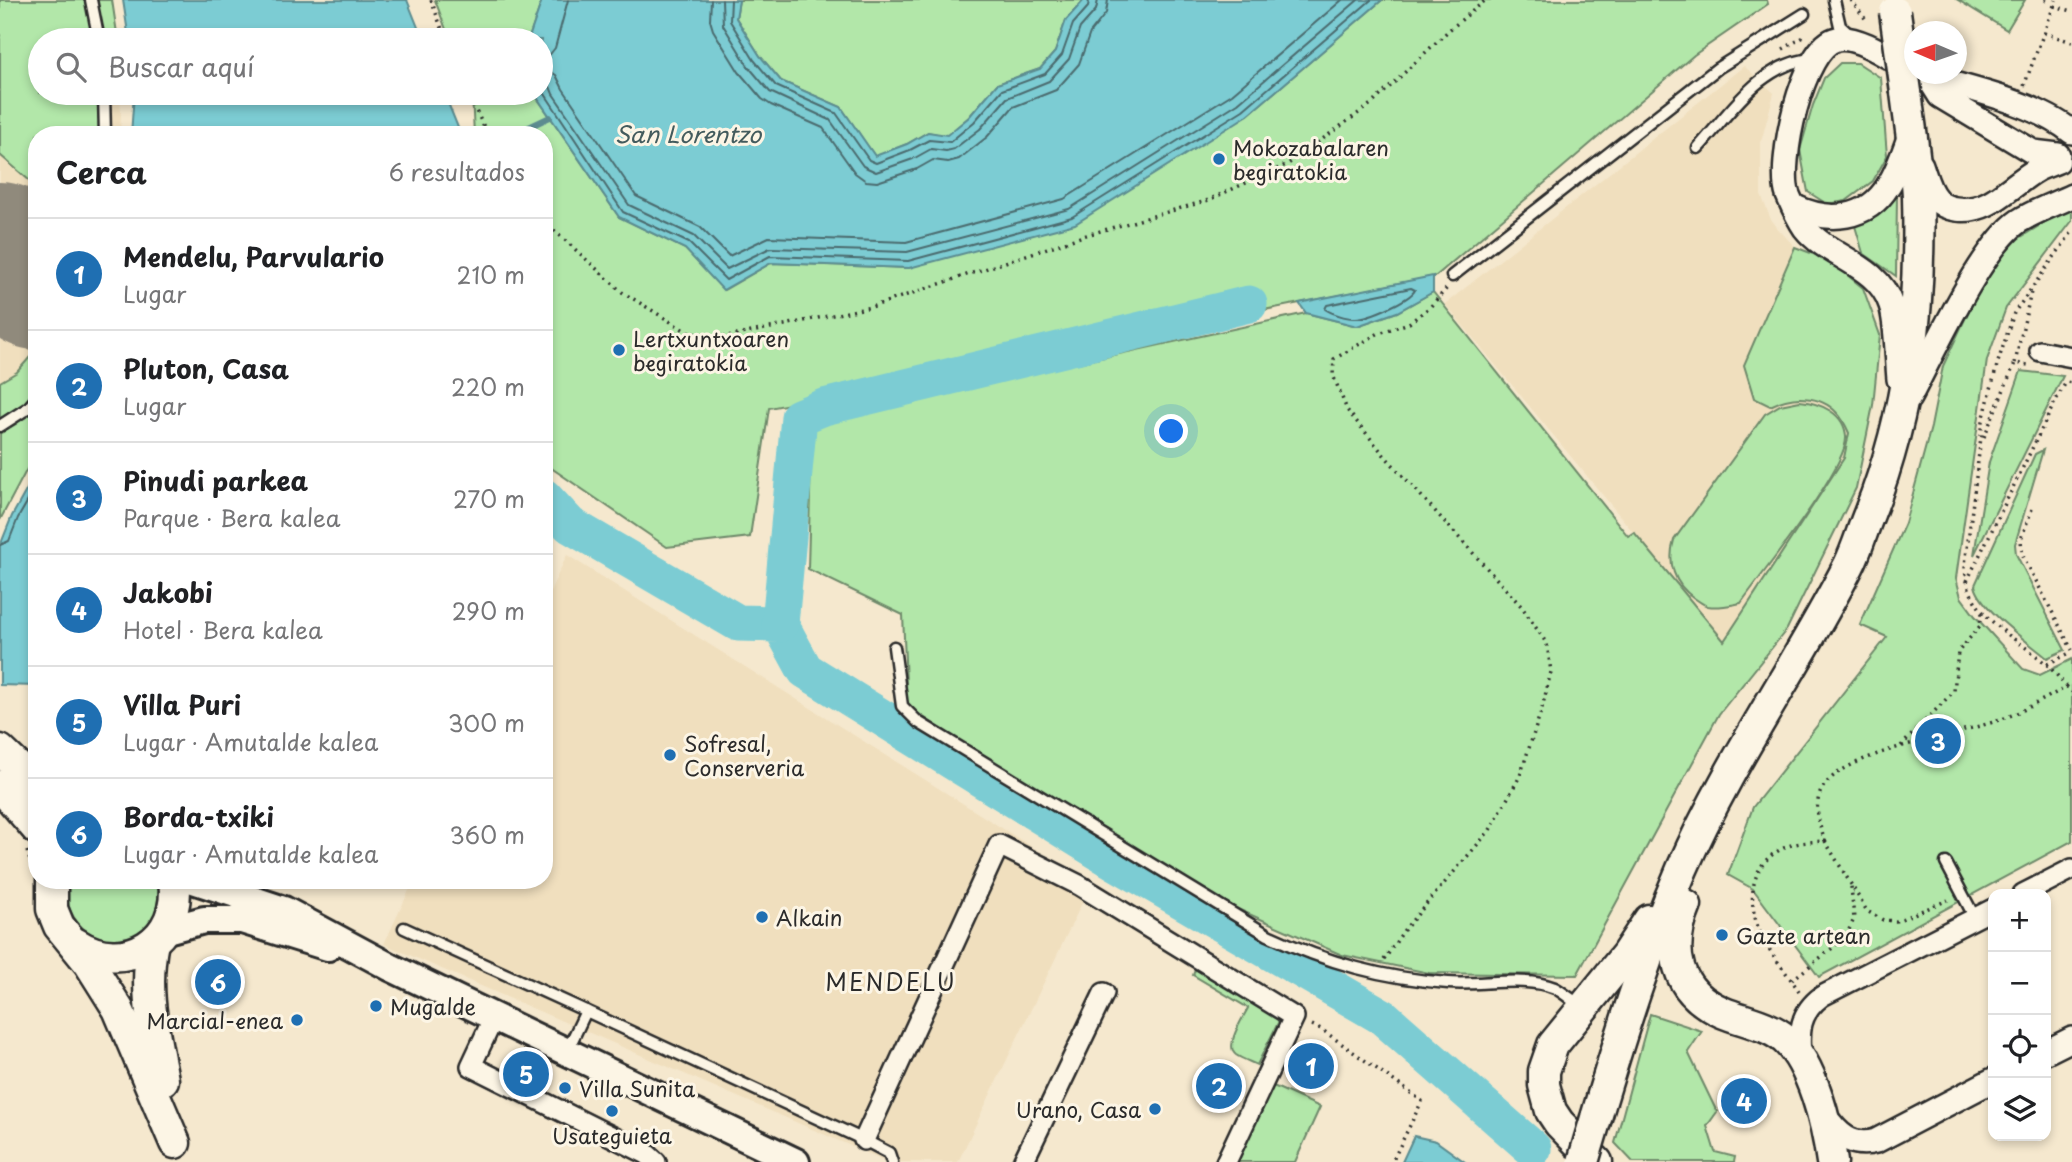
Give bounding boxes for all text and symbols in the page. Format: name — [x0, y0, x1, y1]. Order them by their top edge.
north arrow — [1904, 21, 1967, 84]
search box — [28, 28, 553, 105]
text: Buscar aquí — [108, 47, 254, 86]
icon: search — [52, 48, 90, 86]
water label: San Lorentzo — [615, 116, 762, 151]
place label: Mokozabalaren begiratokia — [1233, 131, 1389, 187]
text: Cerca — [56, 149, 147, 194]
marker: Mokozabalaren begiratokia — [1211, 151, 1227, 167]
text: 6 resultados — [389, 154, 525, 189]
text: Mendelu, Parvulario — [123, 237, 384, 276]
text: 1 — [74, 257, 85, 292]
text: 210 m — [457, 257, 525, 292]
text: Lugar — [123, 276, 186, 311]
place label: Lertxuntxoaren begiratokia — [633, 322, 789, 378]
marker: Lertxuntxoaren begiratokia — [611, 342, 627, 358]
text: Pluton, Casa — [123, 349, 289, 388]
text: 2 — [71, 369, 87, 404]
text: 220 m — [451, 369, 525, 404]
text: Lugar — [123, 388, 186, 423]
your location — [1154, 414, 1188, 448]
text: Pinudi parkea — [123, 461, 308, 500]
text: 3 — [71, 481, 87, 516]
text: 270 m — [453, 481, 525, 516]
text: Parque · Bera kalea — [123, 500, 340, 535]
text: Jakobi — [123, 573, 213, 612]
text: 4 — [71, 593, 87, 628]
text: 290 m — [452, 593, 525, 628]
text: Hotel · Bera kalea — [123, 612, 323, 647]
text: Villa Puri — [123, 685, 241, 724]
text: 5 — [72, 705, 86, 740]
text: 300 m — [448, 705, 525, 740]
pin: 3 — [1915, 715, 1961, 767]
text: Lugar · Amutalde kalea — [123, 724, 378, 759]
place label: Sofresal, Conserveria — [684, 727, 805, 783]
marker: Sofresal, Conserveria — [662, 747, 678, 763]
text: Borda-txiki — [123, 797, 274, 836]
text: 6 — [71, 817, 87, 852]
text: 360 m — [450, 817, 525, 852]
text: Lugar · Amutalde kalea — [123, 836, 378, 871]
map controls — [1988, 889, 2051, 1141]
button: + — [1988, 889, 2051, 952]
place label: Alkain — [776, 901, 842, 933]
marker: Alkain — [754, 909, 770, 925]
place label: Gazte artean — [1736, 919, 1871, 951]
marker: Gazte artean — [1714, 927, 1730, 943]
button: − — [1988, 952, 2051, 1015]
pin: 6 — [195, 956, 241, 1008]
district label: MENDELU — [825, 964, 957, 999]
place label: Mugalde — [390, 990, 476, 1022]
marker: Mugalde — [368, 998, 384, 1014]
place label: Marcial-enea — [147, 1004, 283, 1036]
marker: Marcial-enea — [289, 1012, 305, 1028]
button: locate — [1988, 1015, 2051, 1078]
pin: 1 — [1288, 1040, 1334, 1092]
pin: 5 — [503, 1048, 549, 1100]
pin: 2 — [1196, 1060, 1242, 1112]
place label: Villa Sunita — [579, 1072, 696, 1104]
pin: 4 — [1721, 1075, 1767, 1127]
button: layers — [1988, 1078, 2051, 1141]
marker: Villa Sunita — [557, 1080, 573, 1096]
place label: Urano, Casa — [1016, 1093, 1141, 1125]
marker: Urano, Casa — [1147, 1101, 1163, 1117]
marker: Usateguieta — [604, 1103, 620, 1119]
place label: Usateguieta — [552, 1119, 672, 1151]

